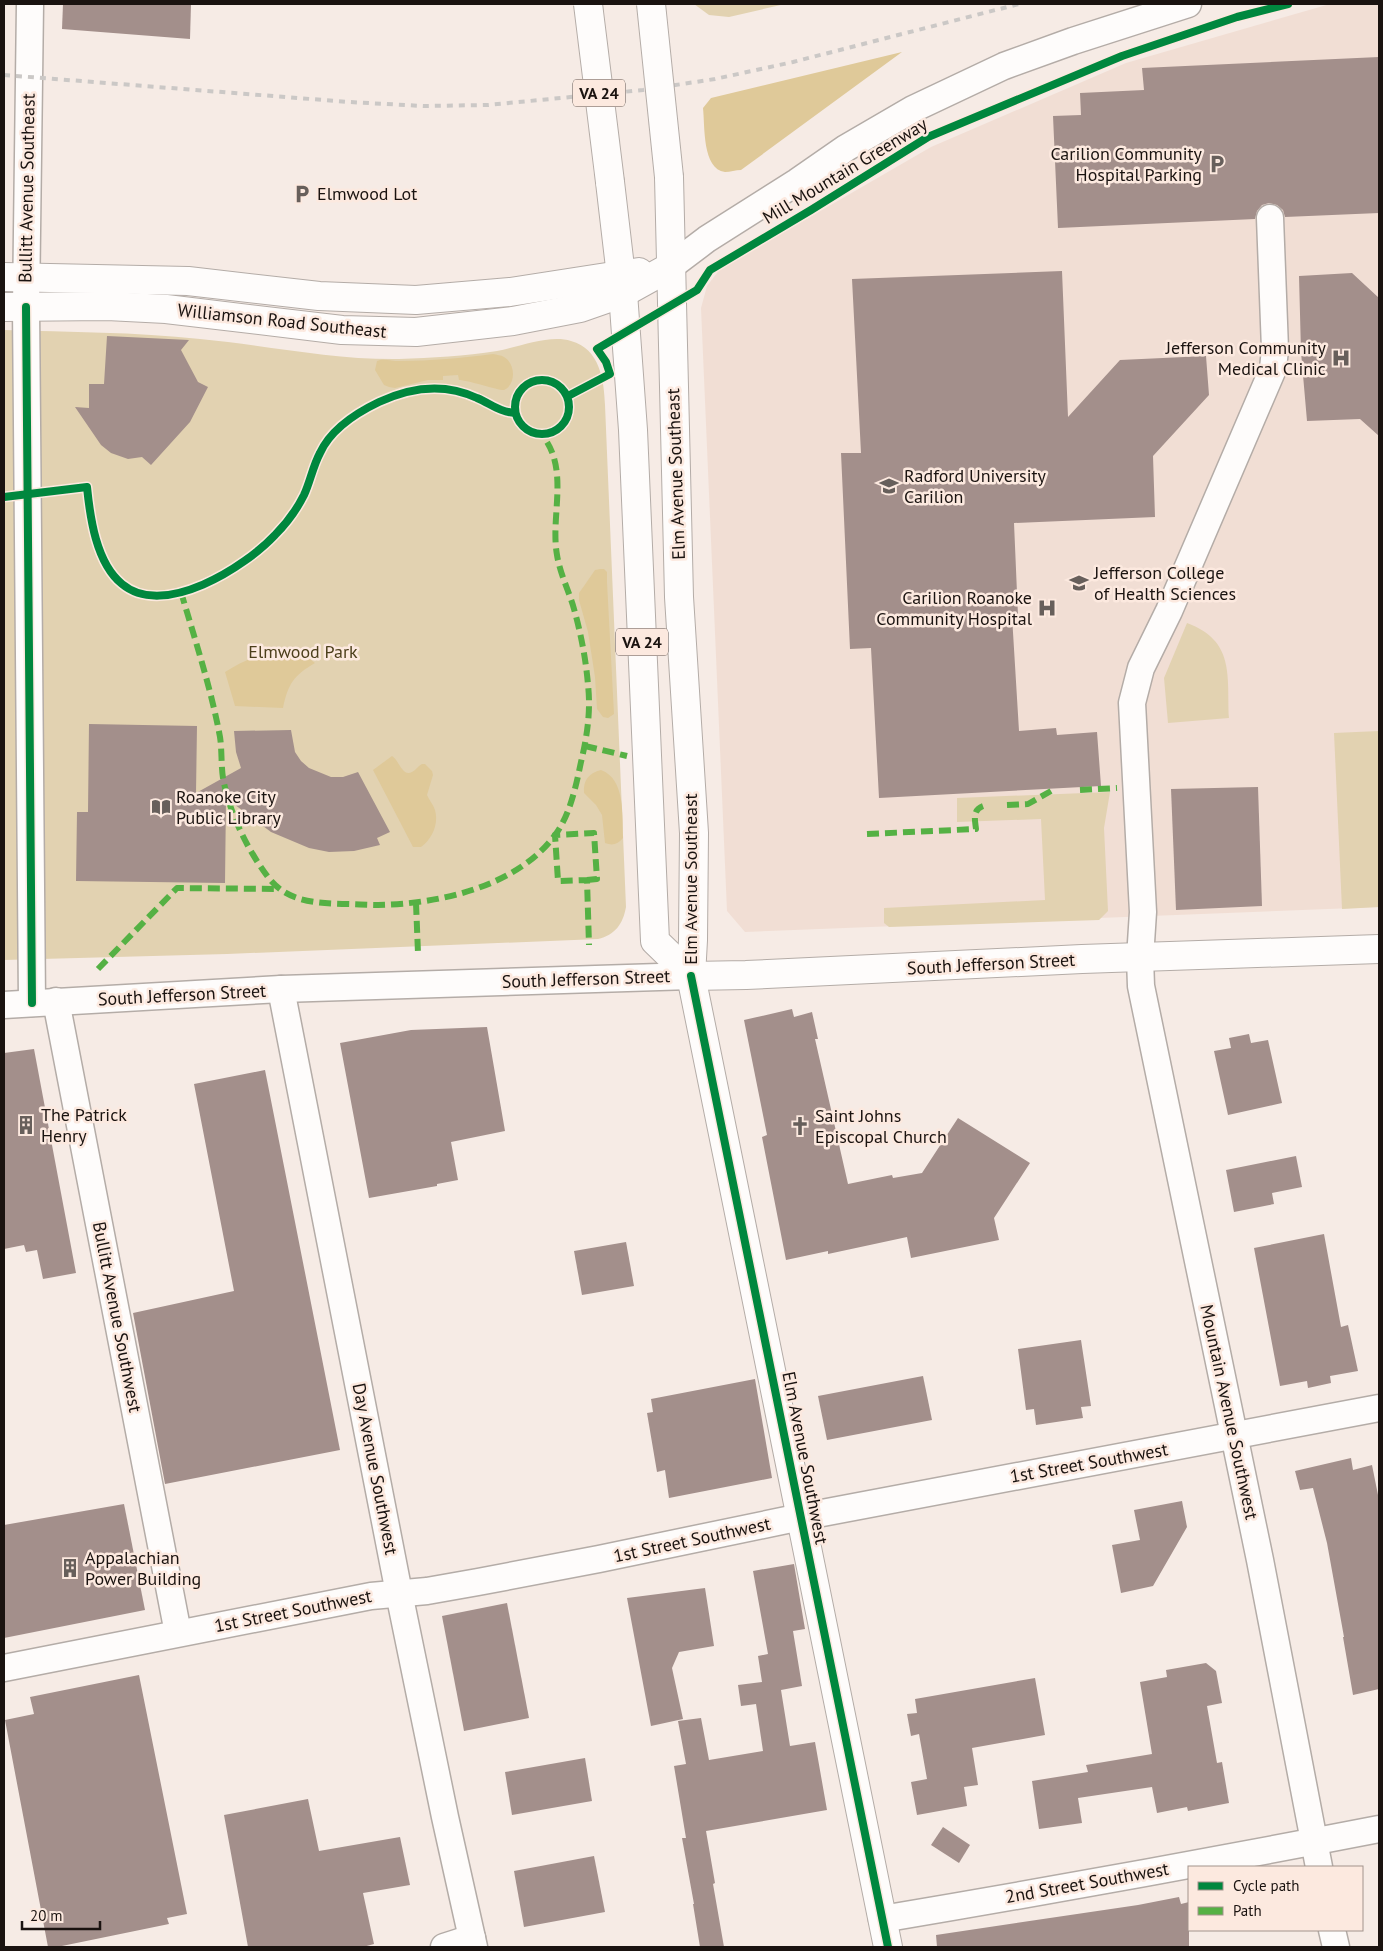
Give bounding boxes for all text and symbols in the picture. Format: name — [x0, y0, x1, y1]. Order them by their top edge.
road number: VA 24 — [573, 80, 625, 106]
street label: Bullitt Avenue Southeast — [13, 93, 40, 283]
street label: Mill Mountain Greenway — [758, 112, 932, 229]
place label: Carilion Community Hospital Parking — [1050, 142, 1203, 186]
parking icon: Carilion Community Hospital Parking — [1206, 153, 1228, 175]
place label: Elmwood Lot — [317, 182, 417, 205]
parking icon: Elmwood Lot — [291, 183, 313, 205]
street label: Williamson Road Southeast — [176, 298, 388, 343]
place label: Jefferson Community Medical Clinic — [1165, 336, 1327, 380]
hospital icon: Jefferson Community Medical Clinic — [1330, 347, 1352, 369]
street label: Elm Avenue Southeast — [661, 388, 690, 560]
place label: Radford University Carilion — [904, 464, 1047, 508]
school or university icon: Radford University Carilion — [878, 475, 900, 497]
place label: Jefferson College of Health Sciences — [1093, 561, 1236, 605]
school or university icon: Jefferson College of Health Sciences — [1068, 572, 1090, 594]
place label: Carilion Roanoke Community Hospital — [876, 586, 1033, 630]
hospital icon: Carilion Roanoke Community Hospital — [1036, 597, 1058, 619]
road number: VA 24 — [616, 628, 668, 656]
park label: Elmwood Park — [248, 640, 358, 663]
place label: Roanoke City Public Library — [176, 785, 281, 829]
street label: Elm Avenue Southeast — [679, 793, 702, 965]
library icon: Roanoke City Public Library — [150, 796, 172, 818]
street label: South Jefferson Street — [906, 948, 1076, 979]
street label: South Jefferson Street — [501, 964, 671, 993]
street label: South Jefferson Street — [97, 979, 267, 1010]
place label: The Patrick Henry — [41, 1103, 127, 1147]
place label: Saint Johns Episcopal Church — [815, 1104, 947, 1148]
building icon: The Patrick Henry — [15, 1114, 37, 1136]
church icon: Saint Johns Episcopal Church — [789, 1115, 811, 1137]
street label: Bullitt Avenue Southwest — [88, 1220, 147, 1414]
street label: Mountain Avenue Southwest — [1195, 1302, 1264, 1521]
street label: Elm Avenue Southwest — [777, 1370, 834, 1546]
street label: Day Avenue Southwest — [348, 1381, 403, 1557]
street label: 1st Street Southwest — [1008, 1437, 1170, 1488]
street label: 1st Street Southwest — [611, 1512, 772, 1567]
place label: Appalachian Power Building — [85, 1546, 201, 1590]
building icon: Appalachian Power Building — [59, 1557, 81, 1579]
street label: 1st Street Southwest — [212, 1584, 374, 1637]
street label: 2nd Street Southwest — [1003, 1857, 1170, 1908]
legend — [1188, 1866, 1363, 1931]
text: Cycle path — [1233, 1876, 1299, 1895]
scale bar — [22, 1898, 100, 1930]
text: Path — [1233, 1901, 1262, 1920]
text: 20 m — [30, 1906, 63, 1925]

